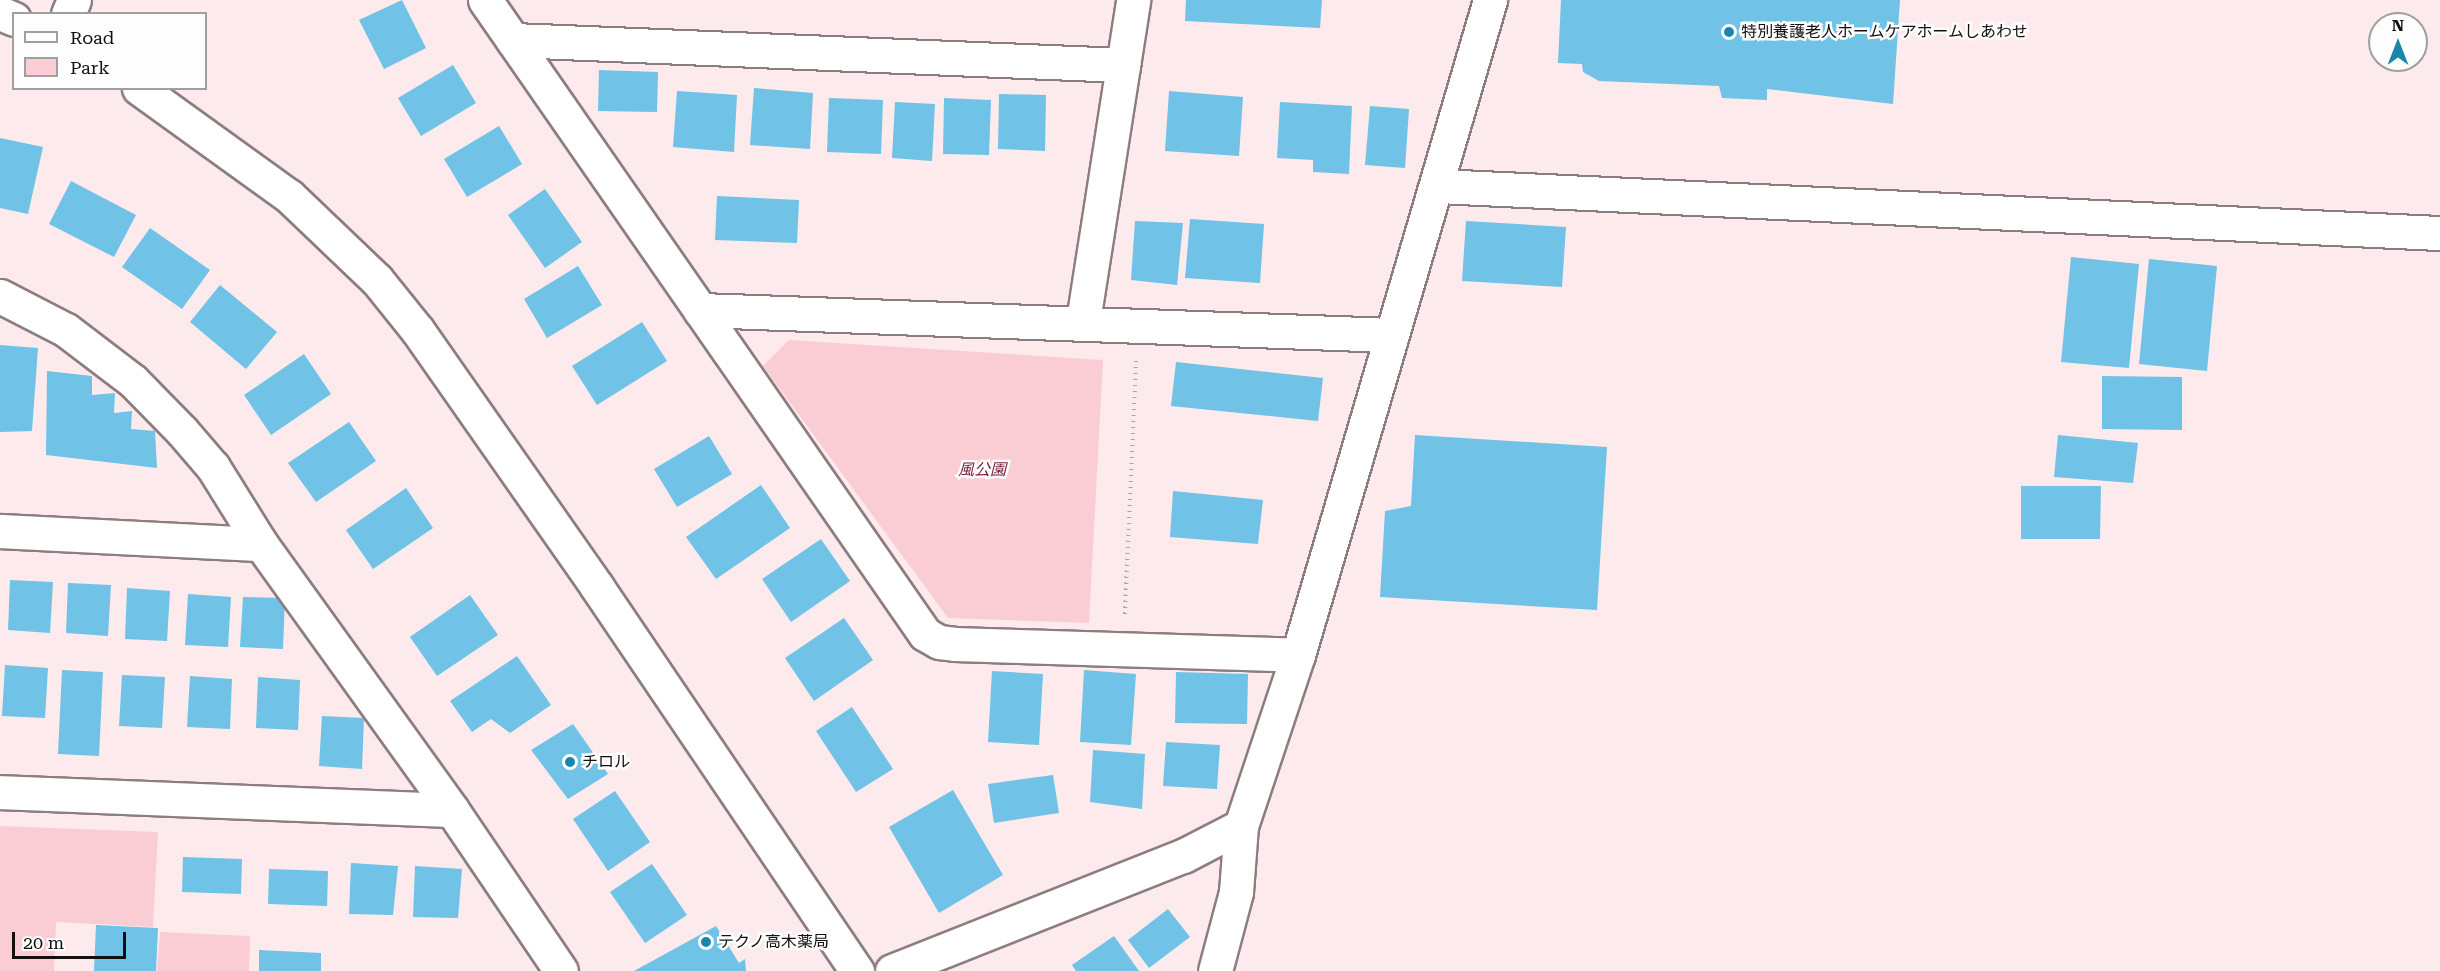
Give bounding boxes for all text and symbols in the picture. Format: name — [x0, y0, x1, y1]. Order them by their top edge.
legend — [12, 12, 207, 90]
north arrow — [2368, 12, 2428, 72]
text: N — [2392, 16, 2404, 35]
place label: 特別養護老人ホームケアホームしあわせ — [1741, 22, 2029, 42]
marker: 特別養護老人ホームケアホームしあわせ — [1722, 25, 1736, 39]
text: Road — [70, 27, 114, 48]
text: Park — [70, 57, 110, 78]
park label: 風公園 — [958, 460, 1006, 480]
place label: チロル — [582, 752, 630, 772]
marker: チロル — [563, 755, 577, 769]
scale bar — [15, 920, 129, 958]
text: 20 m — [23, 932, 64, 953]
place label: テクノ高木薬局 — [718, 932, 830, 952]
marker: テクノ高木薬局 — [699, 935, 713, 949]

